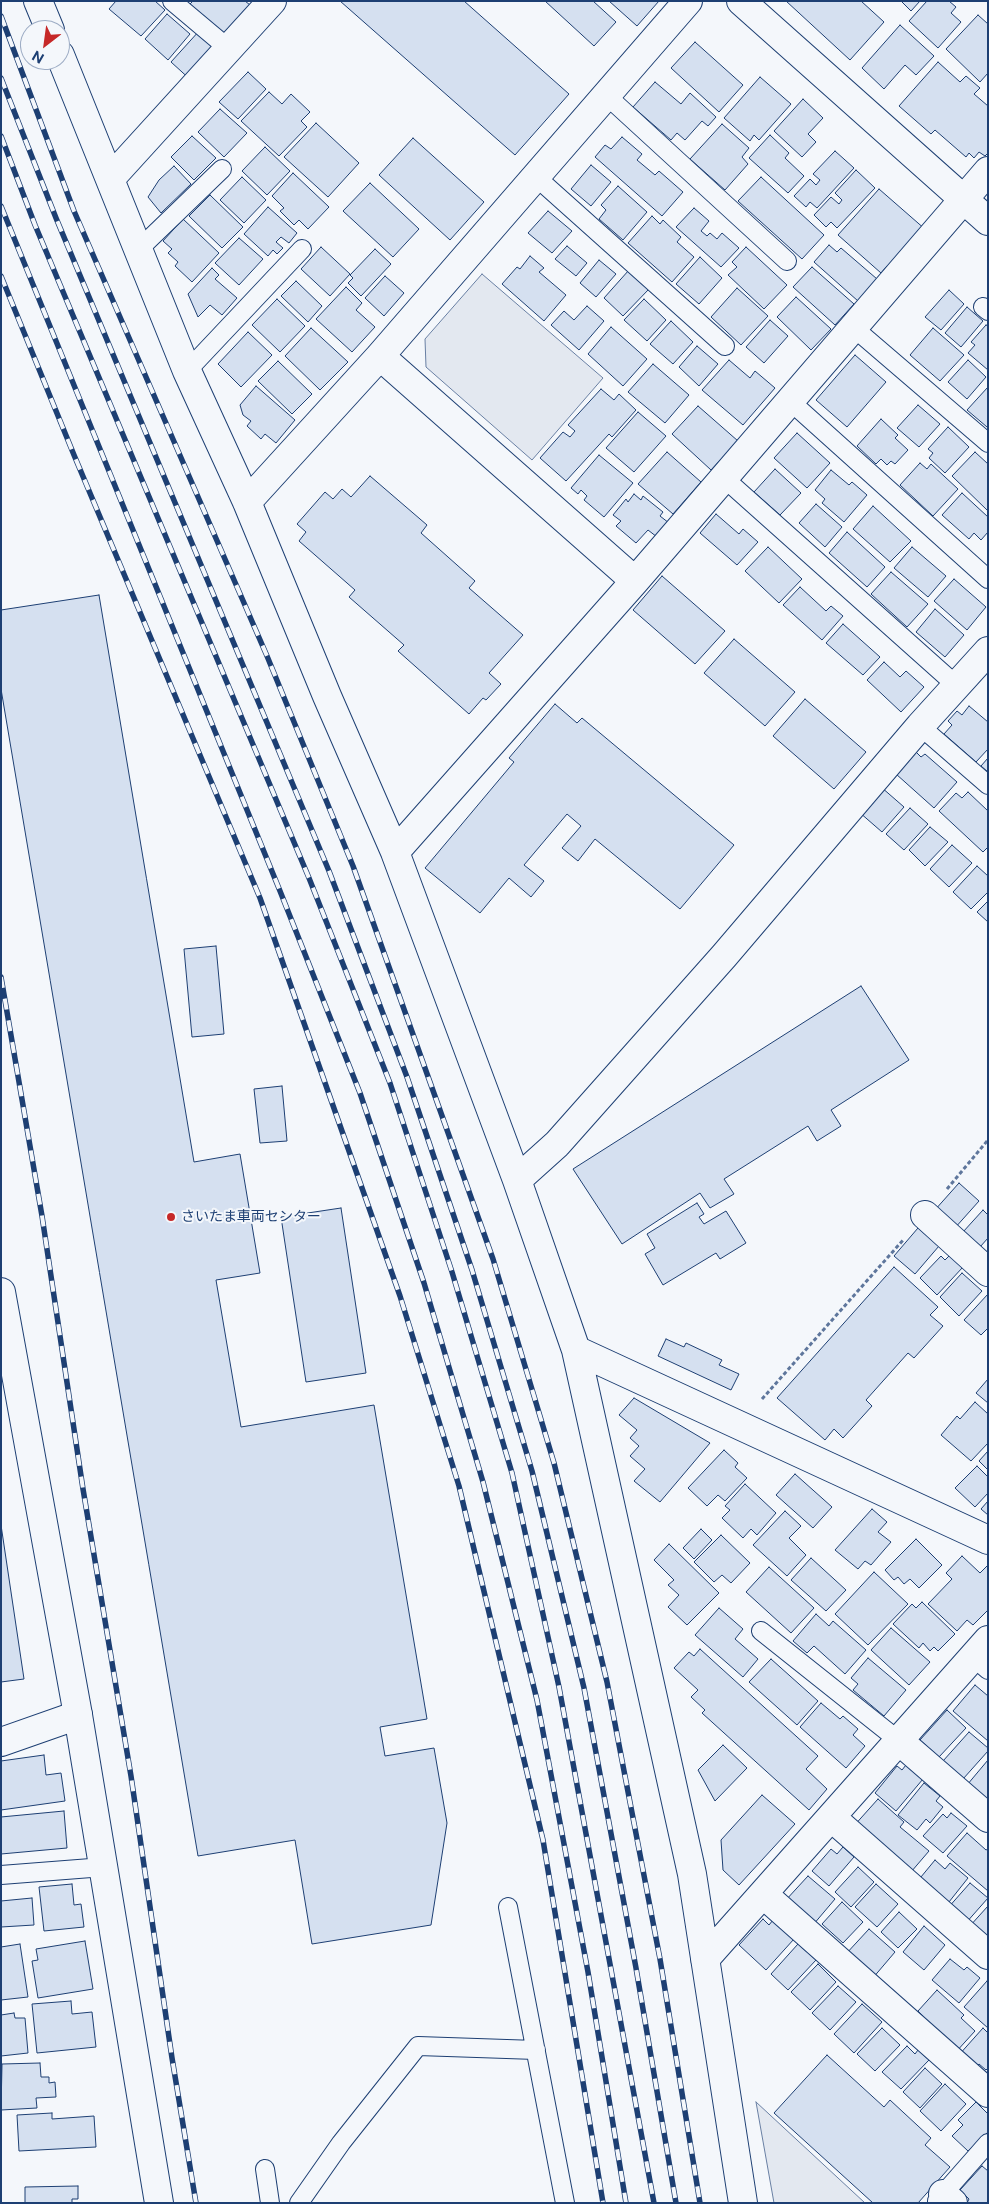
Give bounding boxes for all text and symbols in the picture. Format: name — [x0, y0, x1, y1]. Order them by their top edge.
north arrow — [20, 20, 70, 70]
text: N — [29, 47, 47, 67]
place label: さいたま車両センター — [181, 1209, 321, 1225]
marker: さいたま車両センター — [165, 1211, 177, 1223]

